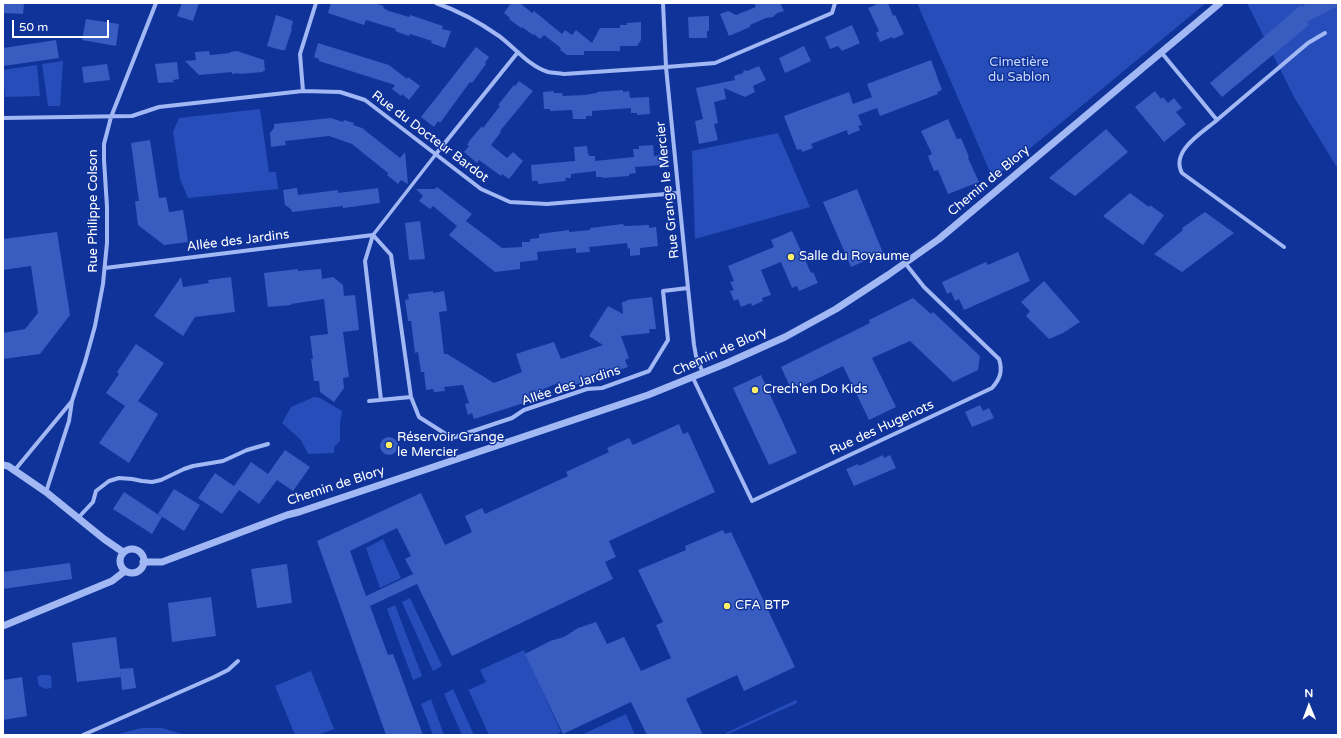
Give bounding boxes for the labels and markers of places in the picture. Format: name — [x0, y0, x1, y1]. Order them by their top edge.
place label: Salle du Royaume — [799, 249, 909, 265]
marker: Salle du Royaume — [786, 252, 796, 262]
place label: Crech'en Do Kids — [763, 382, 868, 398]
marker: Crech'en Do Kids — [750, 385, 760, 395]
place label: Réservoir Grange le Mercier — [397, 430, 504, 461]
marker: Réservoir Grange le Mercier — [384, 440, 394, 450]
place label: CFA BTP — [735, 598, 789, 614]
marker: CFA BTP — [722, 601, 732, 611]

